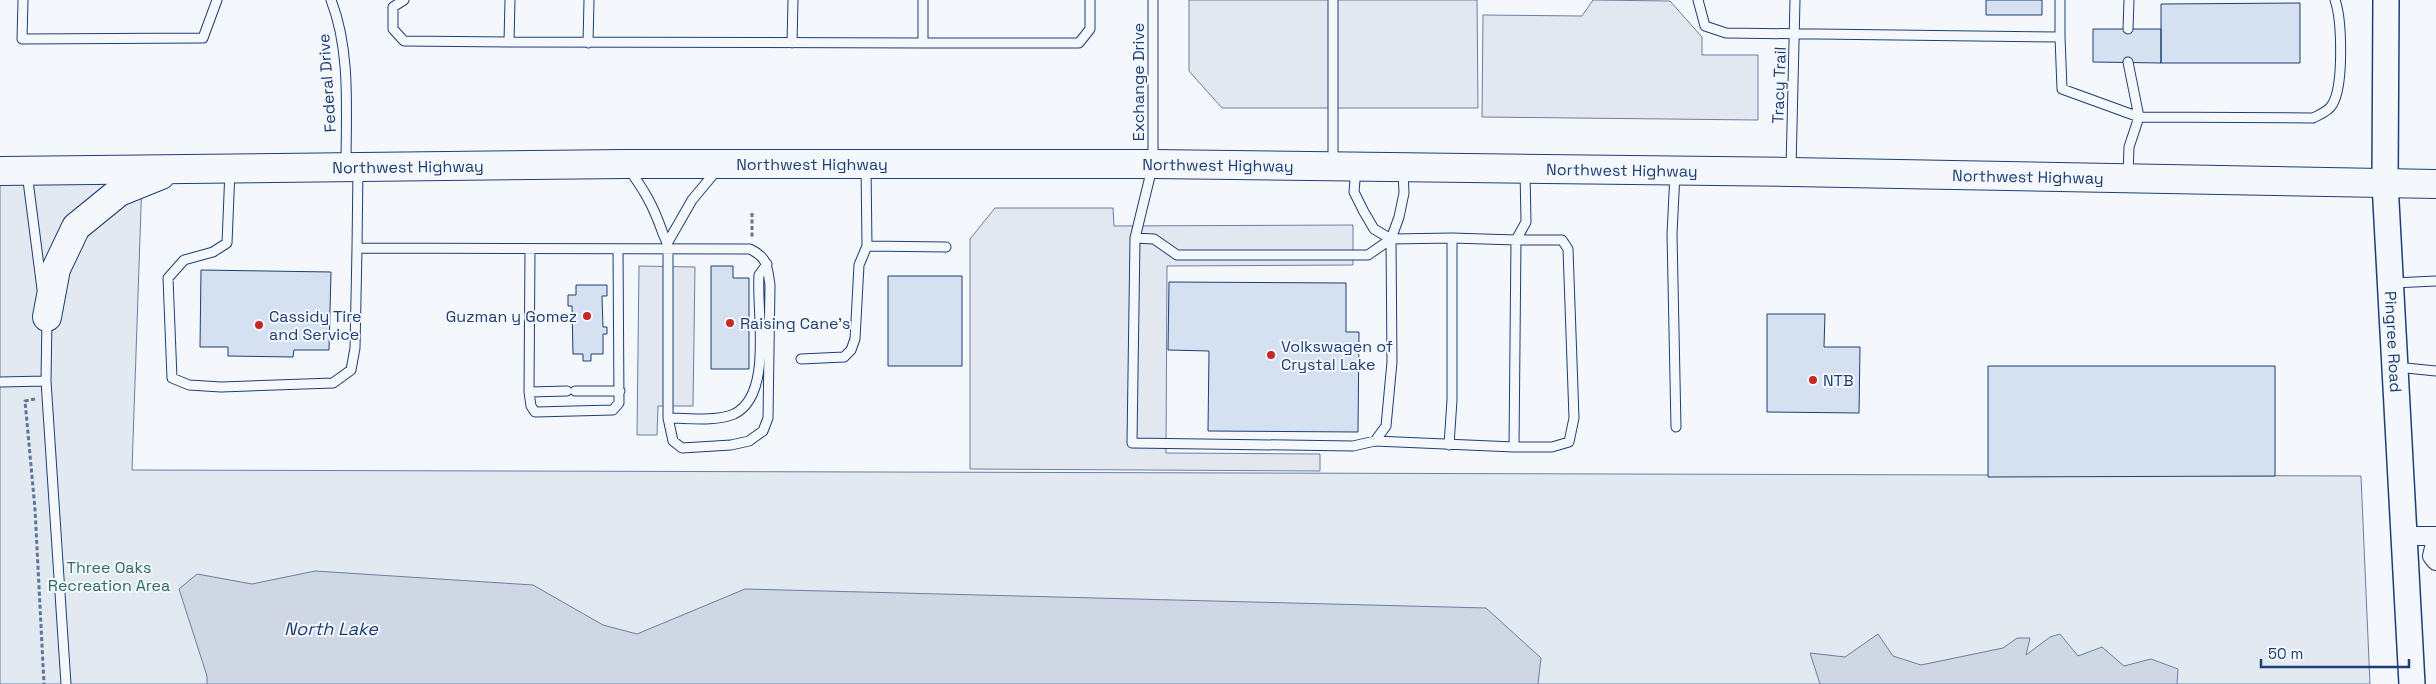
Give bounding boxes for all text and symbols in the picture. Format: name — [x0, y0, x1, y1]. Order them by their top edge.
street label: Exchange Drive — [1128, 23, 1149, 141]
street label: Federal Drive — [313, 33, 341, 133]
street label: Tracy Trail — [1767, 46, 1791, 124]
street label: Northwest Highway — [1142, 153, 1294, 176]
street label: Northwest Highway — [736, 154, 888, 175]
street label: Northwest Highway — [332, 155, 484, 178]
street label: Northwest Highway — [1546, 158, 1698, 181]
street label: Northwest Highway — [1952, 164, 2104, 188]
street label: Pingree Road — [2380, 290, 2407, 393]
place label: Cassidy Tire and Service — [269, 306, 361, 345]
place label: Guzman y Gomez — [446, 306, 577, 327]
marker: Guzman y Gomez — [581, 310, 593, 322]
place label: Raising Cane's — [740, 313, 850, 334]
marker: Raising Cane's — [724, 317, 736, 329]
marker: Cassidy Tire and Service — [253, 319, 265, 331]
place label: Volkswagen of Crystal Lake — [1281, 336, 1393, 375]
marker: Volkswagen of Crystal Lake — [1265, 349, 1277, 361]
place label: NTB — [1823, 370, 1854, 391]
marker: NTB — [1807, 374, 1819, 386]
park label: Three Oaks Recreation Area — [48, 557, 170, 596]
water label: North Lake — [284, 617, 379, 640]
scale bar — [2261, 636, 2408, 668]
text: 50 m — [2268, 644, 2303, 663]

